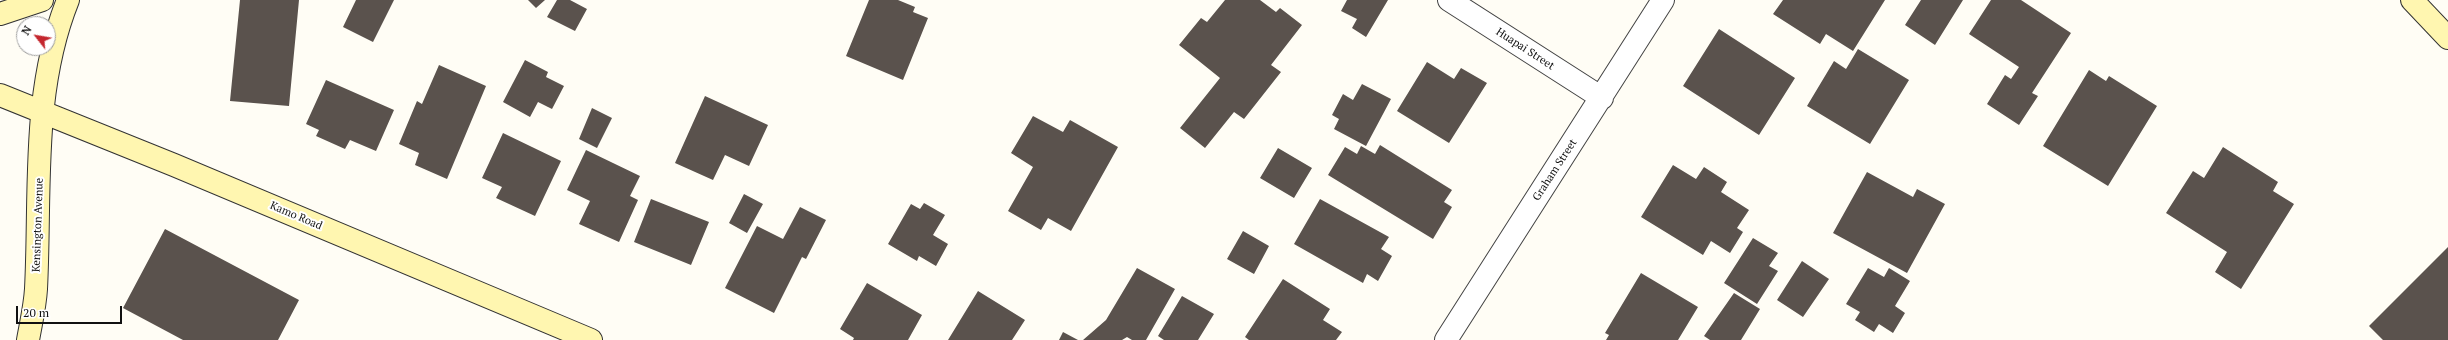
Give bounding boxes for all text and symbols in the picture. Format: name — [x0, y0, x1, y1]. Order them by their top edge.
north arrow — [16, 16, 56, 56]
text: N — [18, 23, 35, 38]
street label: Huapai Street — [1493, 25, 1557, 73]
street label: Graham Street — [1530, 137, 1580, 203]
street label: Kensington Avenue — [30, 178, 46, 272]
street label: Kamo Road — [268, 199, 324, 233]
scale bar — [18, 298, 124, 324]
text: 20 m — [23, 305, 49, 320]

